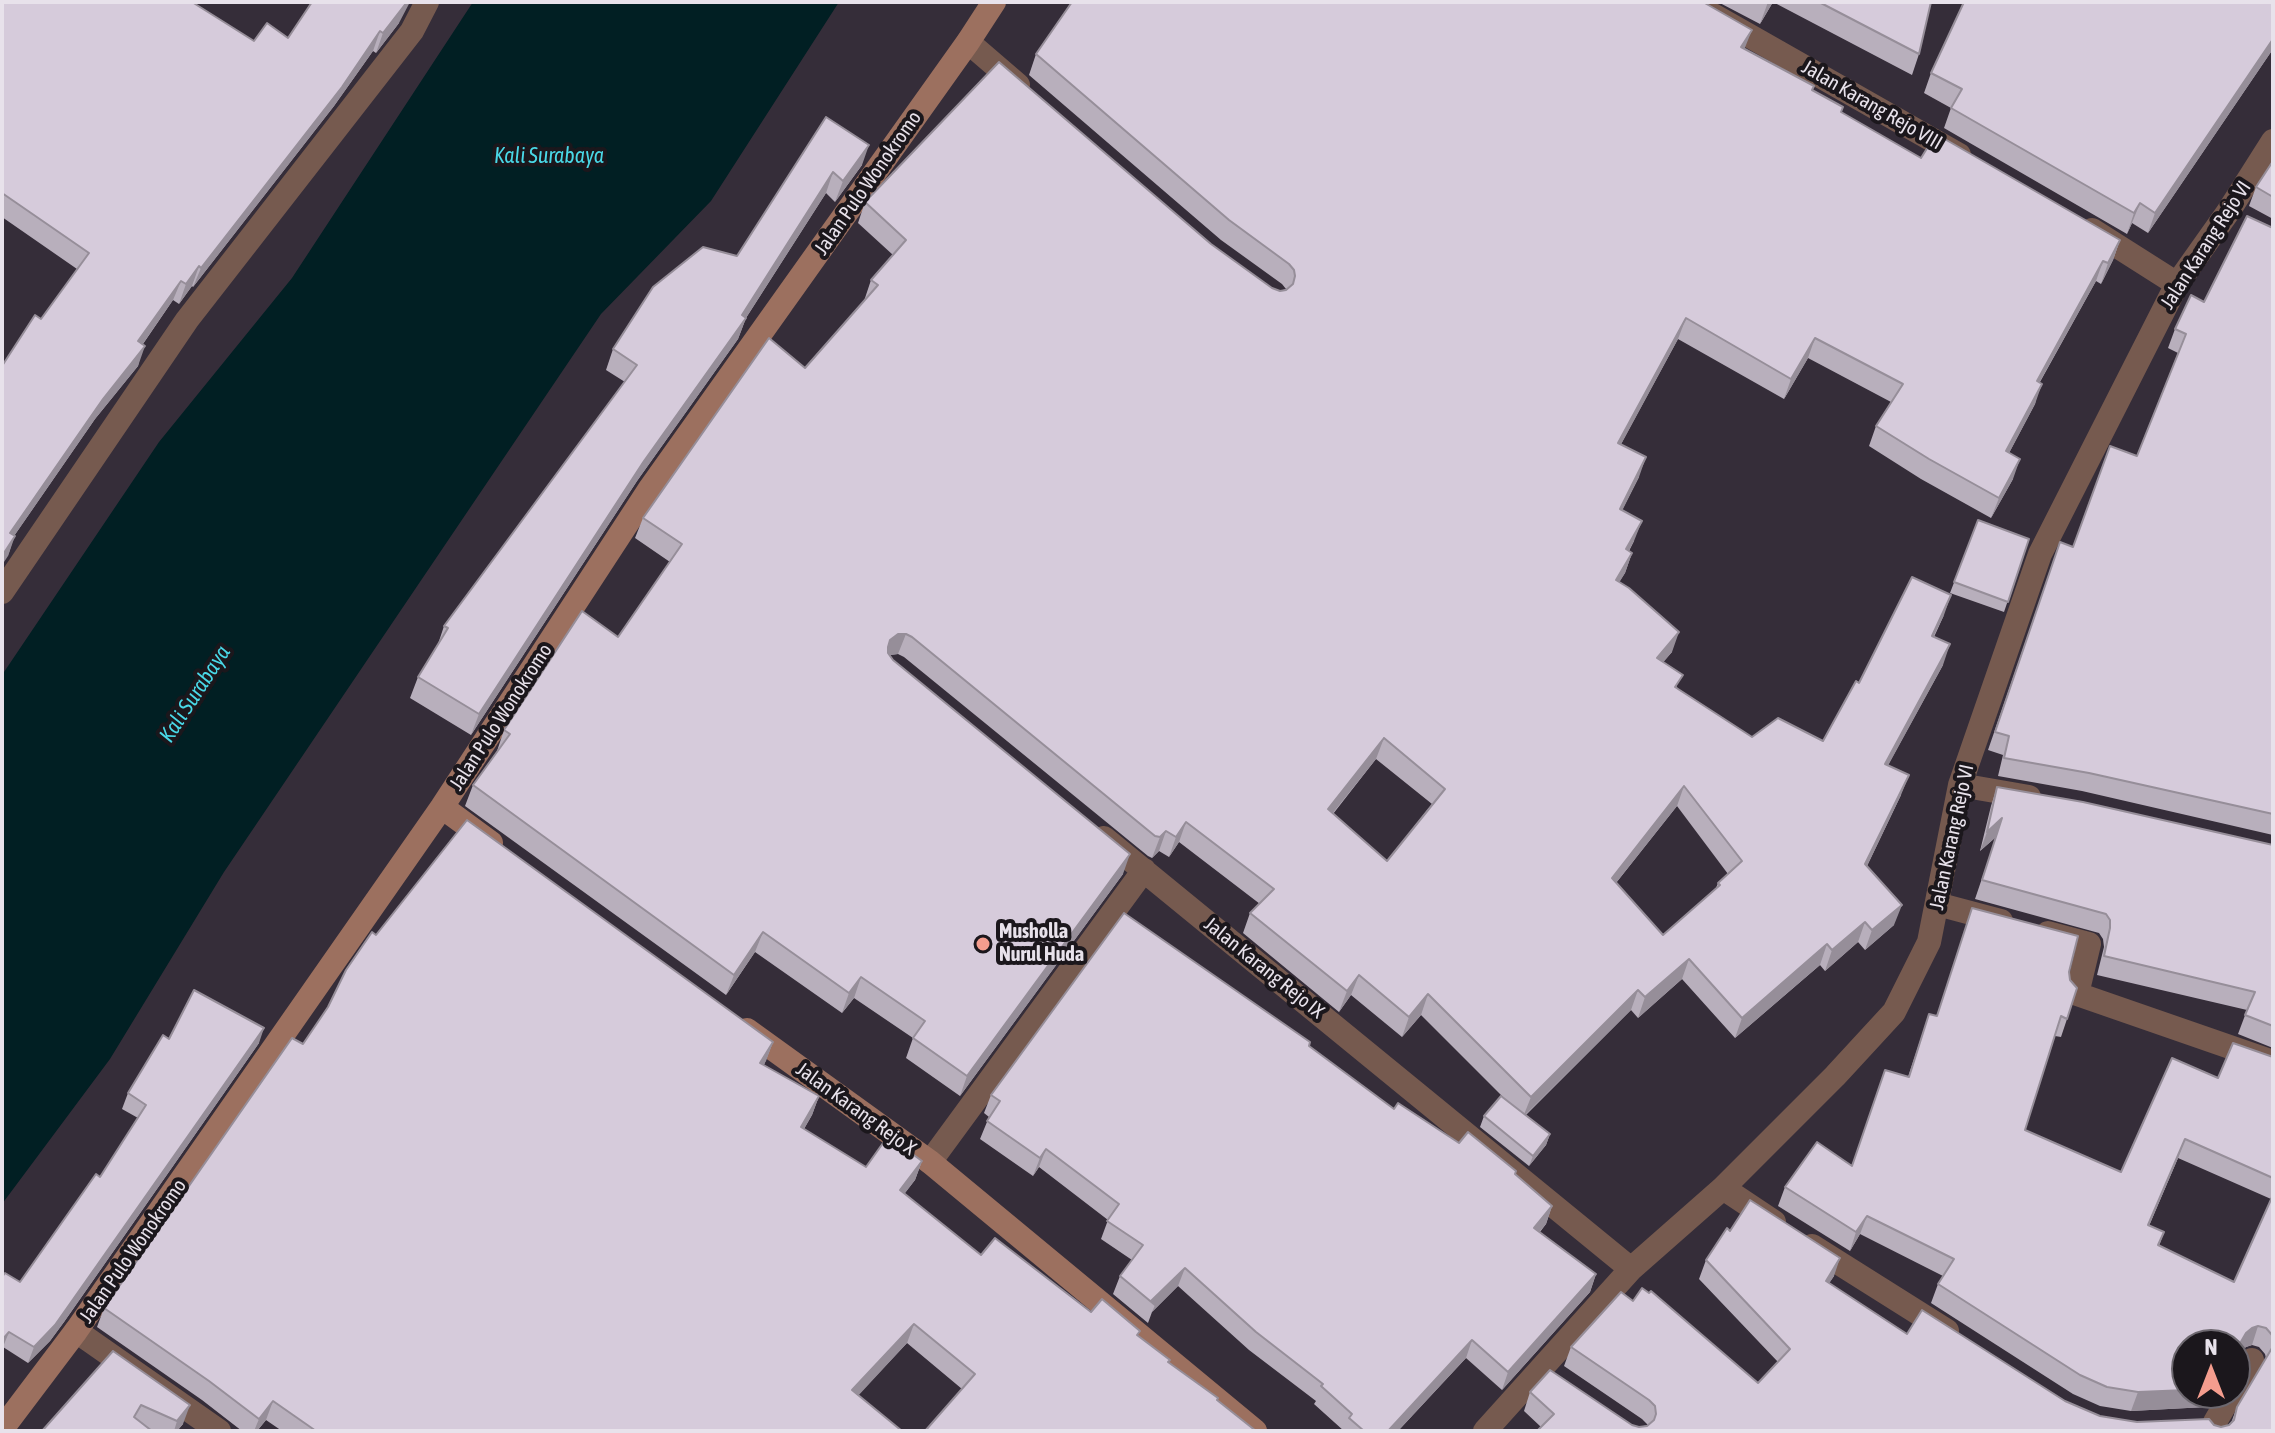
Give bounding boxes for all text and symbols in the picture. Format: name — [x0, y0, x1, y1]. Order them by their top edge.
street label: Jalan Karang Rejo VIII — [1797, 55, 1947, 155]
street label: Jalan Pulo Wonokromo — [809, 107, 927, 259]
water label: Kali Surabaya — [494, 143, 604, 169]
street label: Jalan Karang Rejo VI — [2156, 176, 2256, 314]
street label: Jalan Pulo Wonokromo — [445, 639, 557, 795]
water label: Kali Surabaya — [154, 641, 236, 747]
street label: Jalan Karang Rejo VI — [1925, 762, 1979, 912]
street label: Jalan Karang Rejo IX — [1199, 912, 1329, 1024]
place label: Musholla Nurul Huda — [999, 920, 1084, 967]
marker: Musholla Nurul Huda — [974, 935, 992, 953]
street label: Jalan Karang Rejo X — [791, 1058, 921, 1160]
street label: Jalan Pulo Wonokromo — [74, 1175, 192, 1327]
north arrow — [2171, 1329, 2251, 1409]
text: N — [2205, 1334, 2217, 1360]

